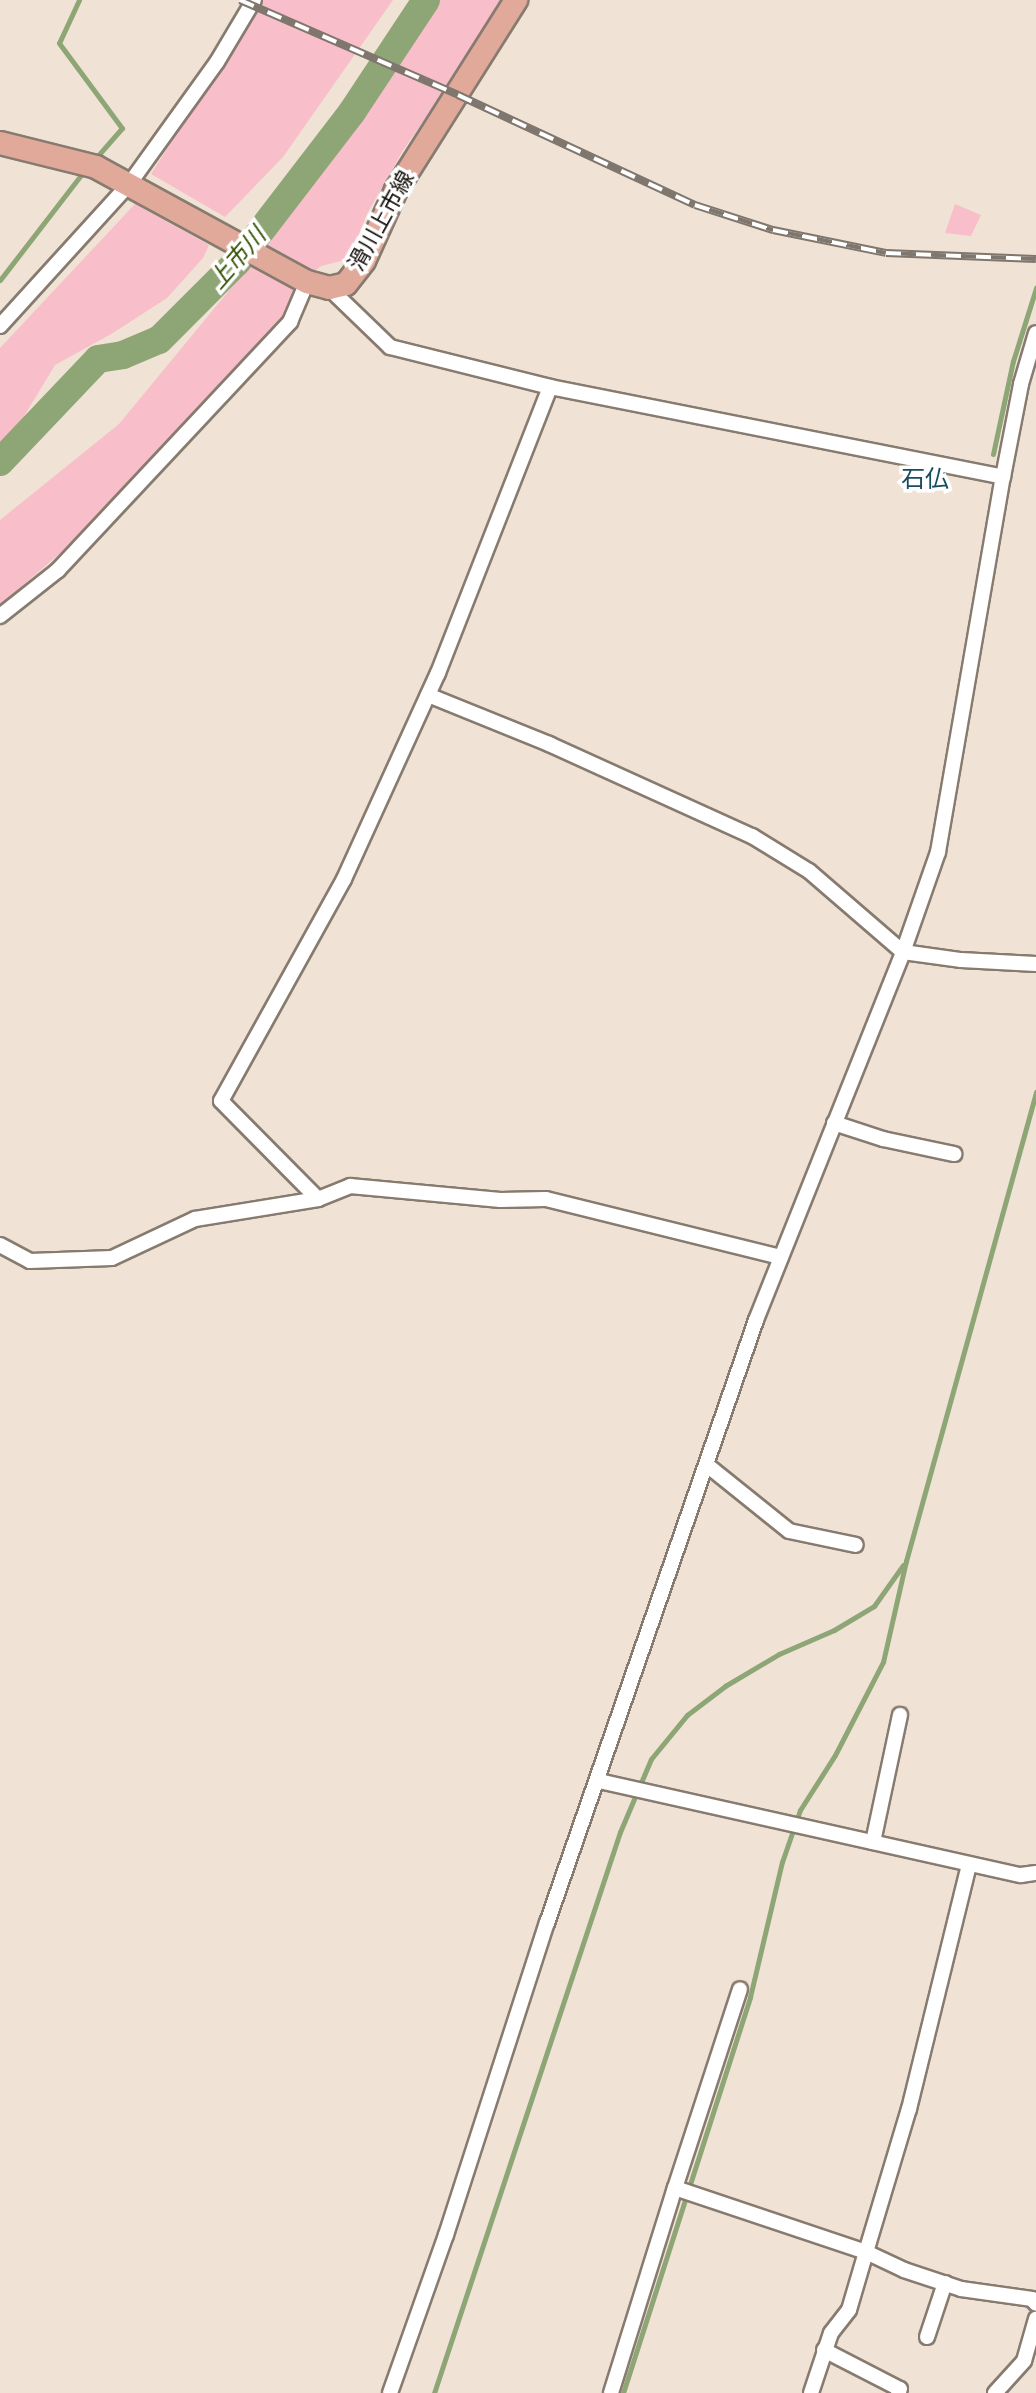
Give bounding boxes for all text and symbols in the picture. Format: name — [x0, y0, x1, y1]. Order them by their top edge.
street label: 滑川上市線 — [343, 166, 419, 276]
water label: 上市川 — [203, 221, 271, 295]
district label: 石仏 — [901, 465, 949, 493]

